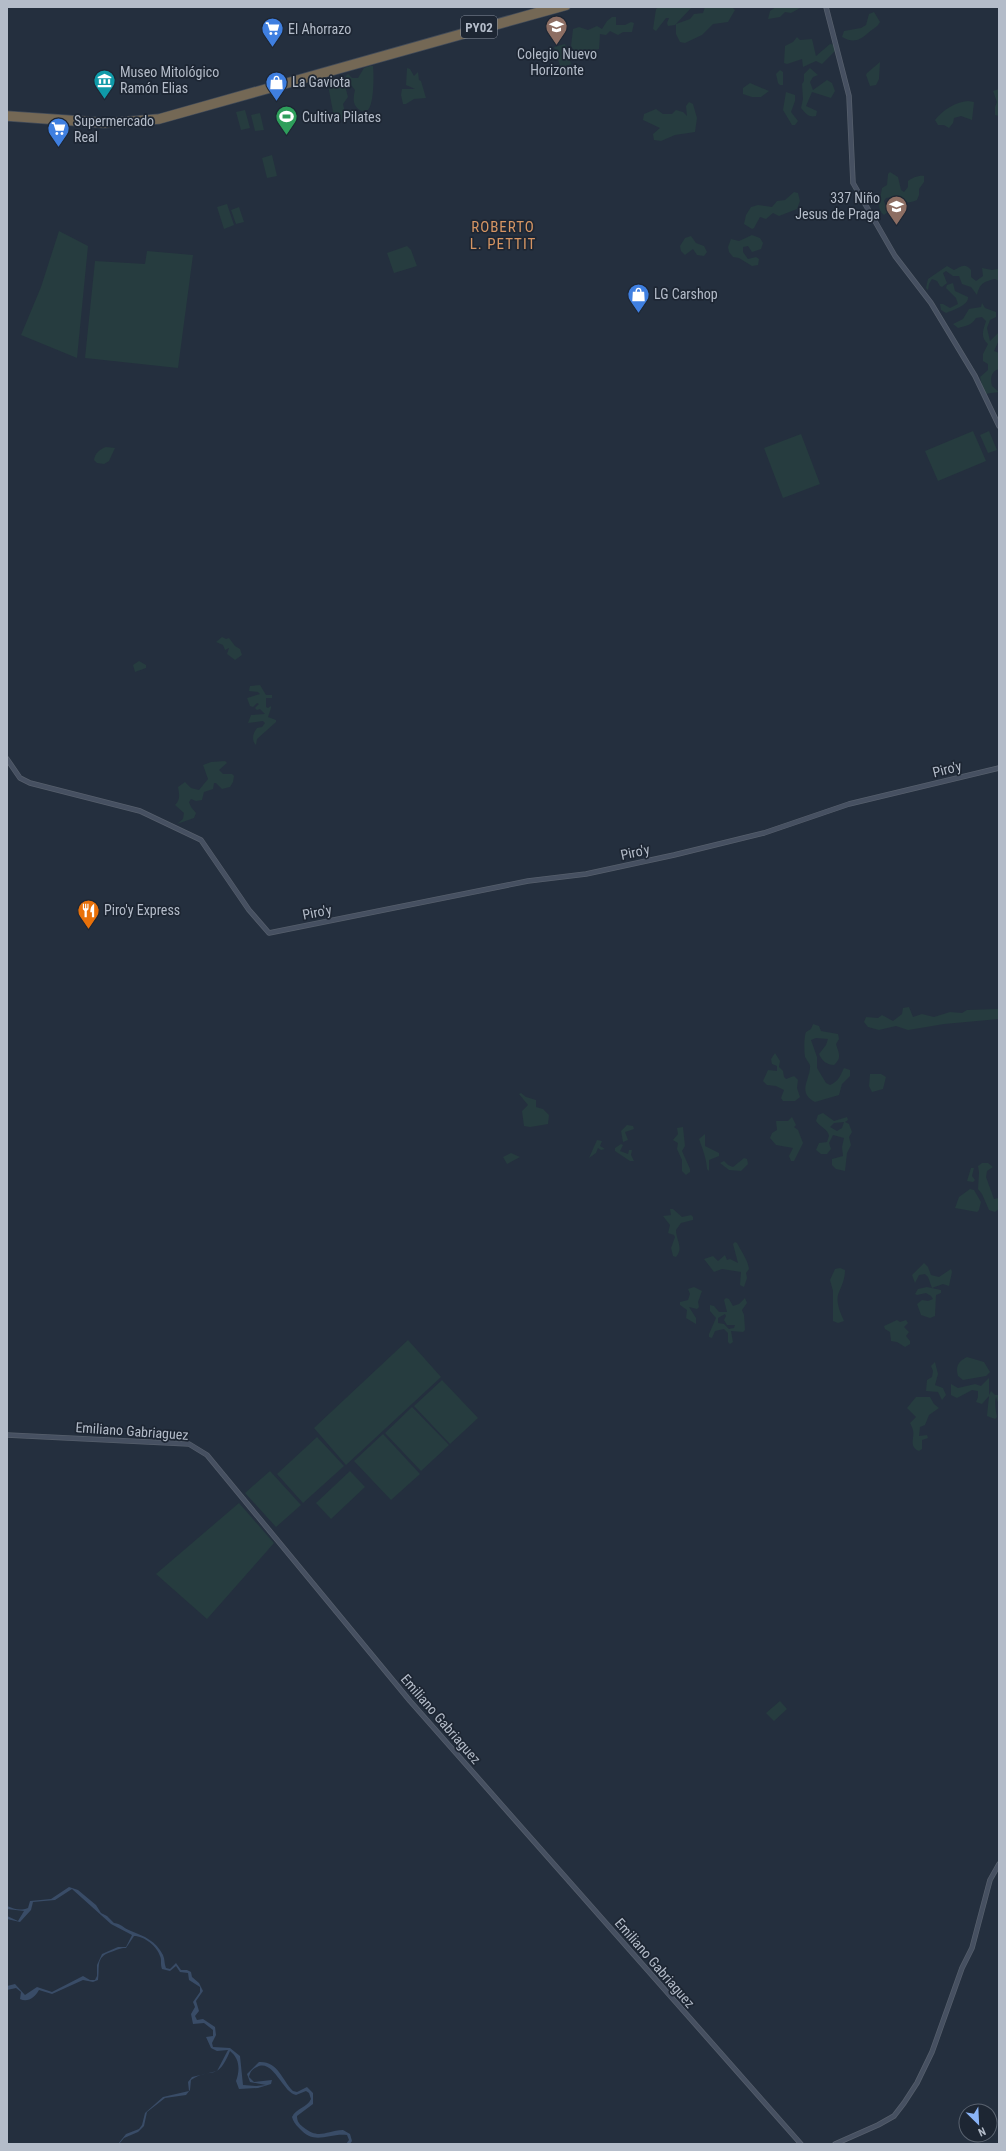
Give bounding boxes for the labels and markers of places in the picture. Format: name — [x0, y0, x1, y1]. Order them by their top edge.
school or university icon: Colegio Nuevo Horizonte — [544, 13, 570, 46]
supermarket icon: El Ahorrazo — [260, 16, 286, 49]
place label: El Ahorrazo — [288, 21, 351, 37]
place label: Colegio Nuevo Horizonte — [517, 46, 597, 78]
place label: Museo Mitológico Ramón Elias — [120, 64, 219, 96]
museum icon: Museo Mitológico Ramón Elias — [92, 67, 118, 100]
shop icon: La Gaviota — [263, 69, 289, 102]
place label: La Gaviota — [292, 74, 351, 90]
sports icon: Cultiva Pilates — [274, 104, 300, 137]
place label: Cultiva Pilates — [302, 109, 381, 125]
place label: Supermercado Real — [74, 113, 154, 145]
supermarket icon: Supermercado Real — [45, 116, 71, 149]
place label: 337 Niño Jesus de Praga — [795, 190, 880, 222]
school or university icon: 337 Niño Jesus de Praga — [883, 193, 909, 226]
shop icon: LG Carshop — [625, 281, 651, 314]
place label: LG Carshop — [654, 286, 718, 302]
restaurant icon: Piro'y Express — [75, 897, 101, 930]
place label: Piro'y Express — [104, 902, 180, 918]

